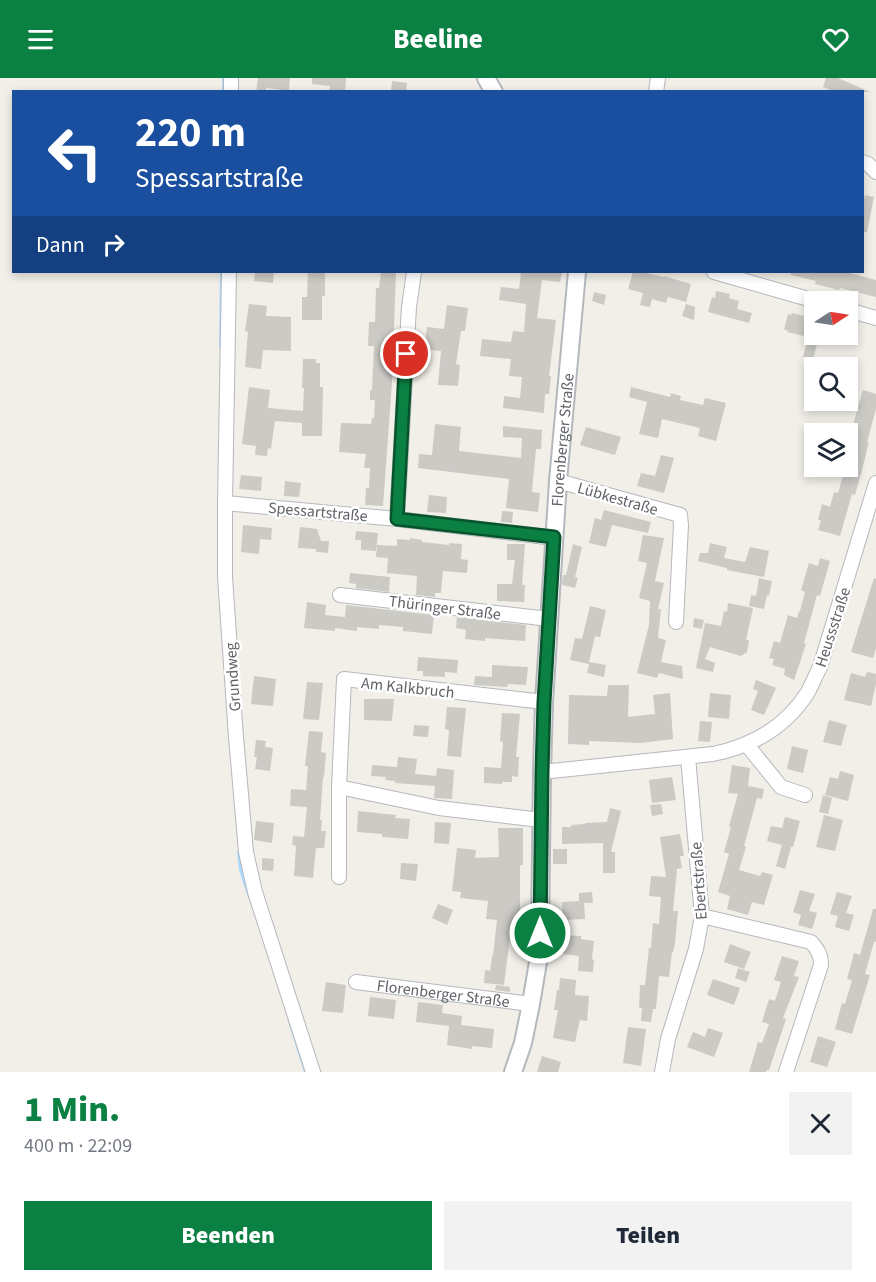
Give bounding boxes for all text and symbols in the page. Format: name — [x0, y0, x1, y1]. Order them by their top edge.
text: Beeline — [393, 20, 483, 59]
icon: menu — [24, 23, 57, 56]
icon: heart — [819, 23, 852, 56]
text: 220 m — [135, 103, 246, 163]
icon: left — [36, 114, 114, 192]
text: Spessartstraße — [135, 159, 303, 198]
icon: right — [97, 228, 130, 261]
text: Dann — [36, 229, 85, 261]
north arrow — [804, 291, 858, 345]
map controls — [804, 291, 858, 477]
pin — [380, 328, 431, 379]
icon: arrive — [389, 337, 422, 370]
button: search — [804, 357, 858, 411]
street label: Florenberger Straße — [546, 372, 580, 507]
button: layers — [804, 423, 858, 477]
street label: Lübkestraße — [575, 477, 661, 521]
street label: Spessartstraße — [267, 497, 369, 527]
street label: Heussstraße — [810, 585, 856, 670]
street label: Thüringer Straße — [388, 590, 502, 626]
street label: Grundweg — [220, 642, 246, 712]
street label: Am Kalkbruch — [360, 672, 456, 704]
street label: Ebertstraße — [685, 841, 713, 921]
position arrow — [508, 901, 572, 965]
street label: Florenberger Straße — [376, 975, 511, 1013]
text: 1 Min. — [24, 1084, 120, 1135]
button: close — [789, 1092, 852, 1155]
text: 400 m · 22:09 — [24, 1132, 132, 1160]
button: Beenden — [24, 1201, 432, 1270]
button: Teilen — [444, 1201, 852, 1270]

